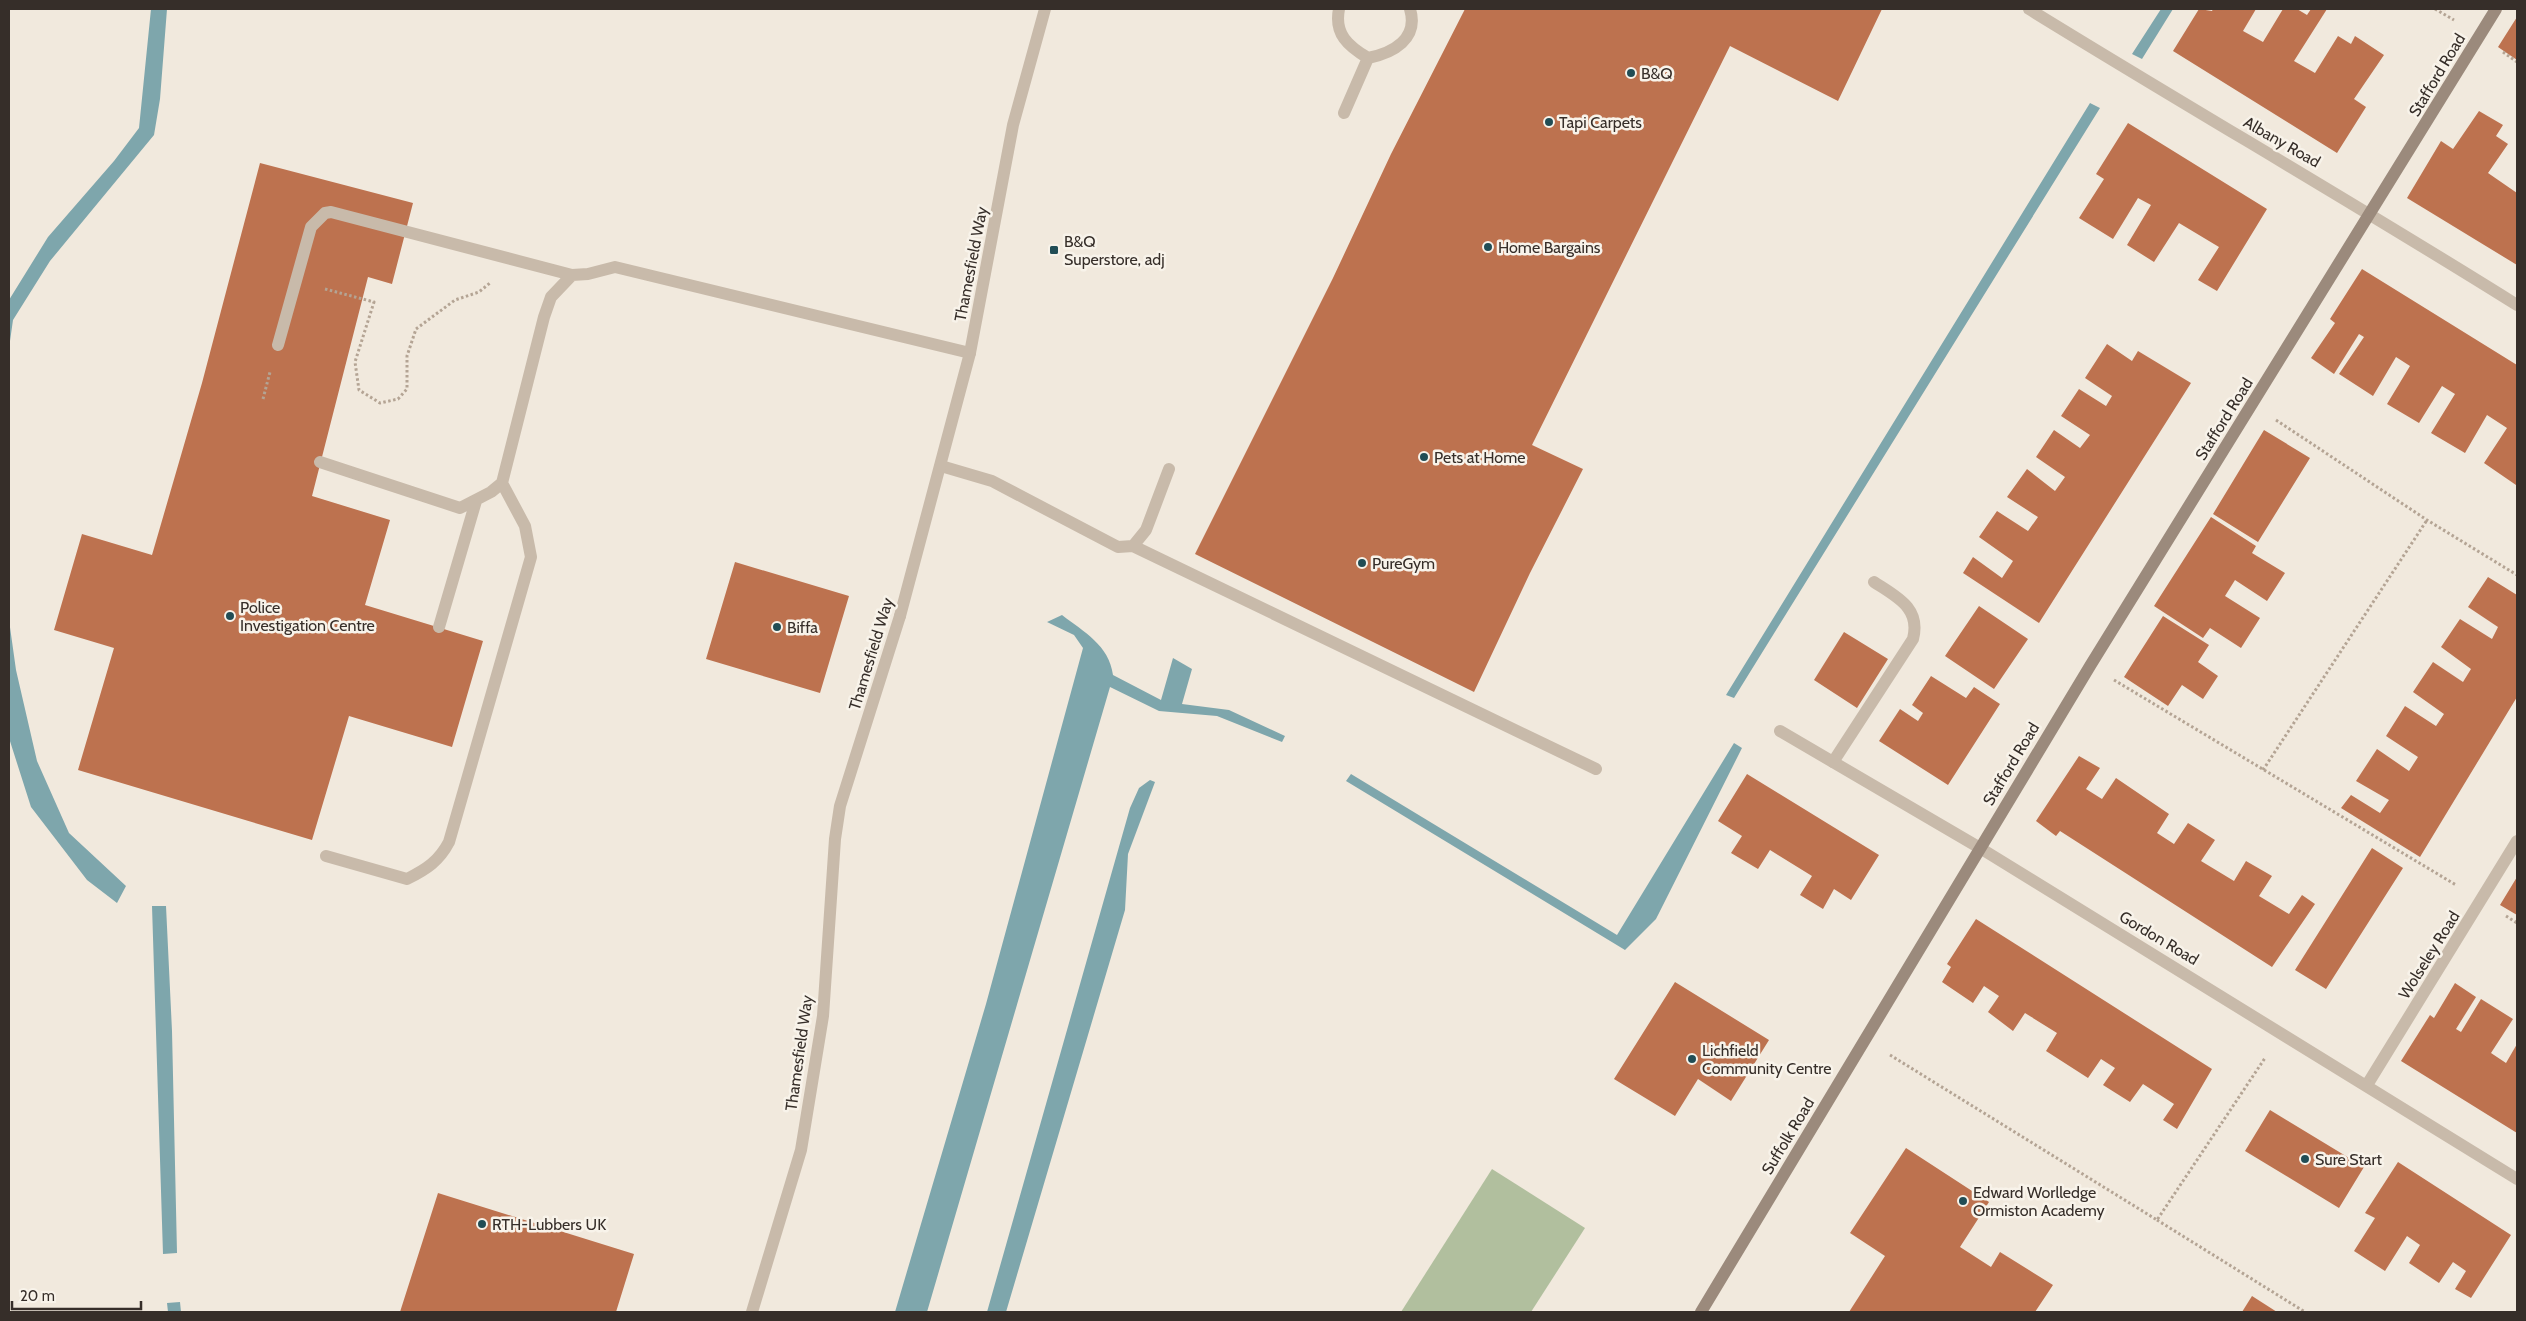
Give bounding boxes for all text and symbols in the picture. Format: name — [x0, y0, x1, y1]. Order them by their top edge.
street label: Stafford Road — [2405, 30, 2469, 120]
place label: B&Q — [1641, 64, 1673, 83]
marker: B&Q — [1625, 67, 1637, 79]
street label: Albany Road — [2240, 112, 2324, 172]
place label: Tapi Carpets — [1559, 113, 1642, 132]
marker: Tapi Carpets — [1543, 116, 1555, 128]
street label: Thamesfield Way — [951, 205, 991, 323]
place label: B&Q Superstore, adj — [1064, 232, 1165, 269]
place label: Home Bargains — [1498, 238, 1601, 257]
marker: Home Bargains — [1482, 241, 1494, 253]
marker: B&Q Superstore, adj — [1048, 244, 1060, 256]
street label: Stafford Road — [2191, 374, 2257, 464]
place label: Pets at Home — [1434, 448, 1525, 467]
marker: Pets at Home — [1418, 451, 1430, 463]
place label: PureGym — [1372, 554, 1435, 573]
marker: PureGym — [1356, 557, 1368, 569]
street label: Thamesfield Way — [845, 595, 897, 713]
place label: Police Investigation Centre — [240, 598, 375, 635]
marker: Police Investigation Centre — [224, 610, 236, 622]
place label: Biffa — [787, 618, 818, 637]
marker: Biffa — [771, 621, 783, 633]
street label: Stafford Road — [1979, 719, 2043, 809]
street label: Gordon Road — [2116, 907, 2202, 969]
street label: Wolseley Road — [2394, 908, 2464, 1002]
street label: Thamesfield Way — [781, 994, 817, 1112]
place label: Lichfield Community Centre — [1702, 1041, 1831, 1078]
marker: Lichfield Community Centre — [1686, 1053, 1698, 1065]
street label: Suffolk Road — [1758, 1094, 1818, 1178]
place label: Sure Start — [2315, 1150, 2383, 1169]
marker: Sure Start — [2299, 1153, 2311, 1165]
place label: Edward Worlledge Ormiston Academy — [1973, 1183, 2105, 1220]
marker: Edward Worlledge Ormiston Academy — [1957, 1195, 1969, 1207]
place label: RTH-Lubbers UK — [492, 1215, 606, 1234]
marker: RTH-Lubbers UK — [476, 1218, 488, 1230]
scale bar — [12, 1278, 141, 1310]
text: 20 m — [20, 1287, 55, 1305]

